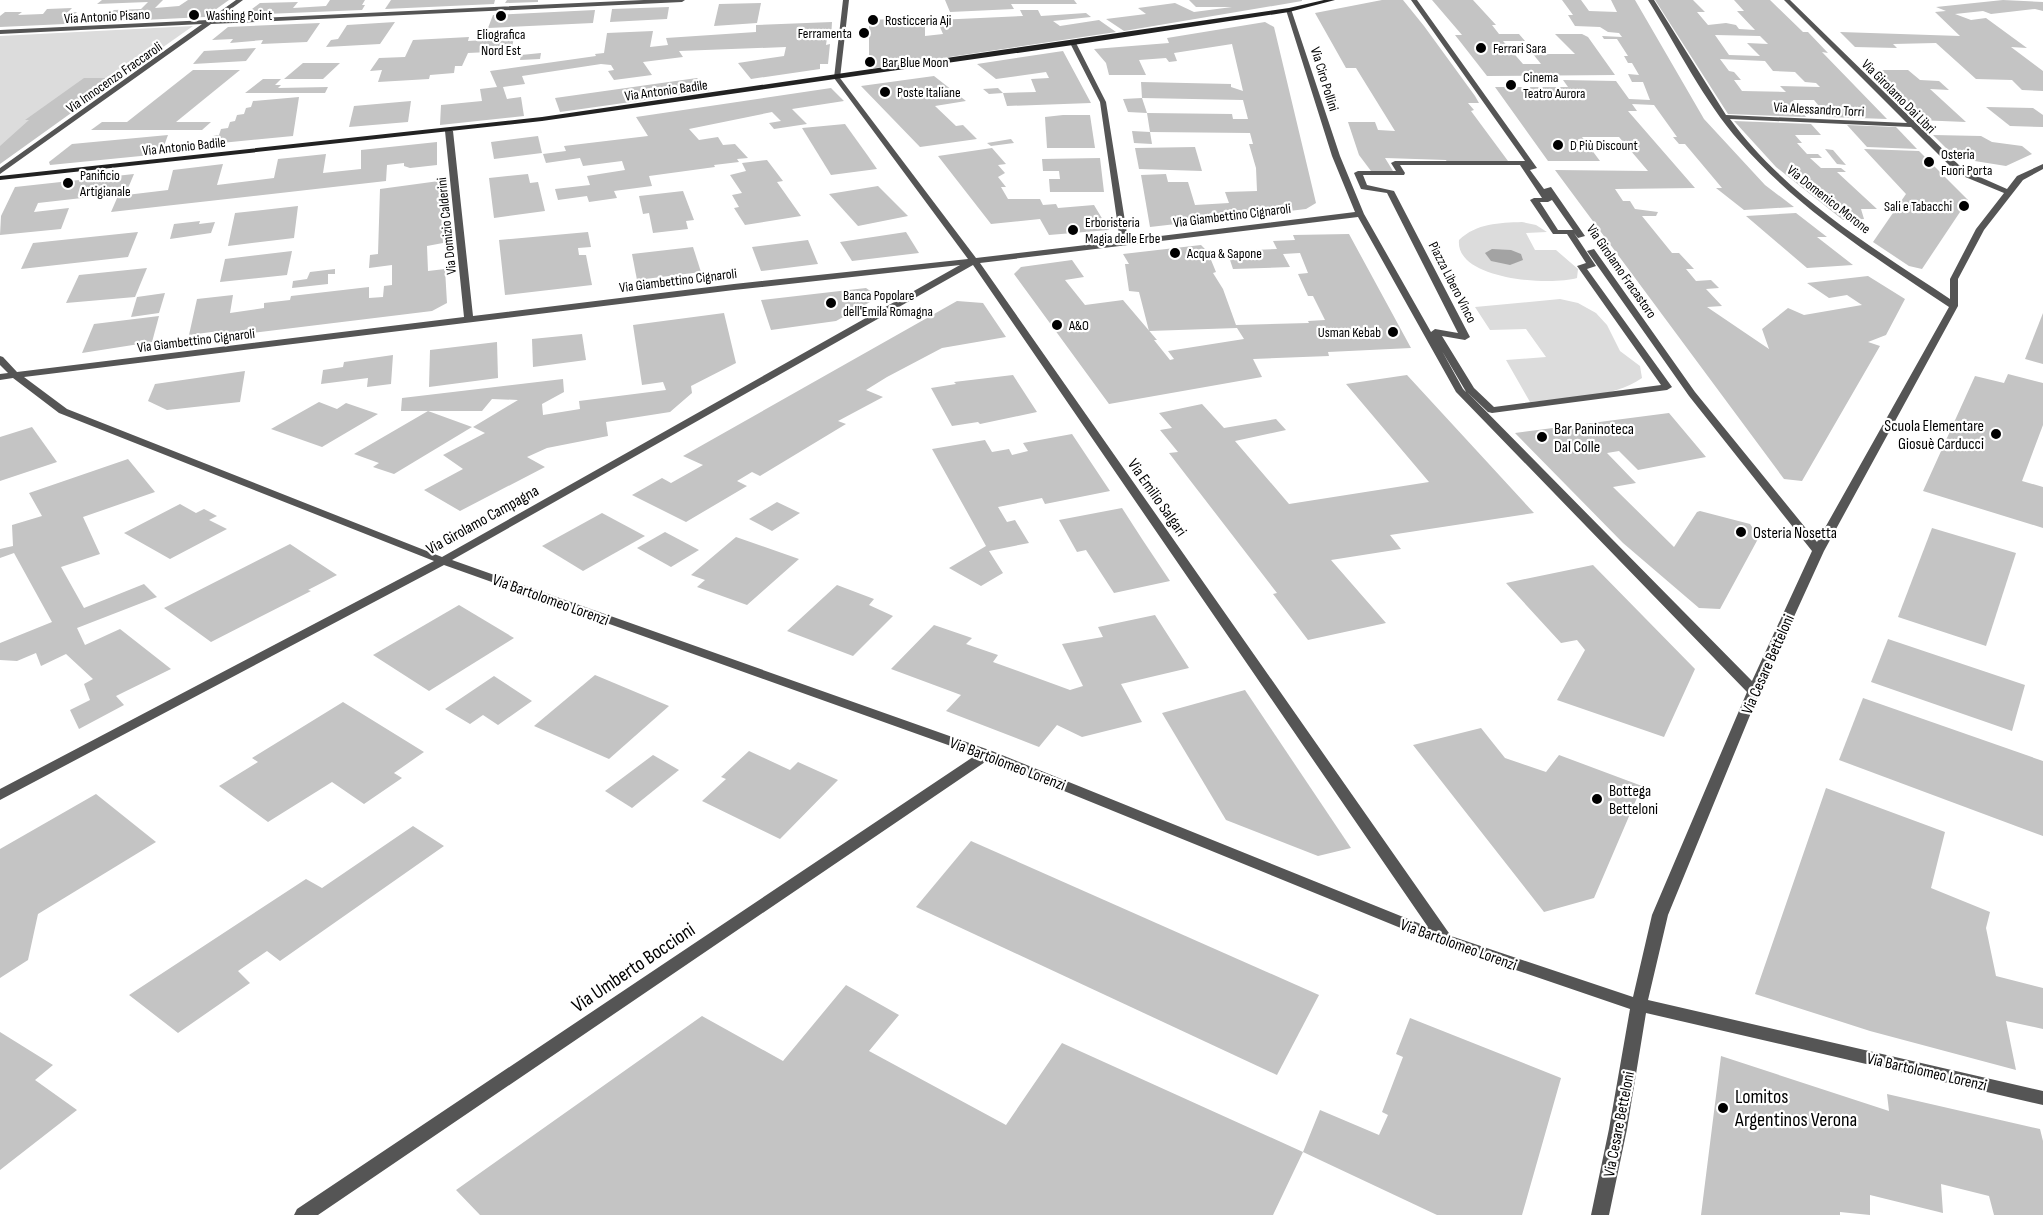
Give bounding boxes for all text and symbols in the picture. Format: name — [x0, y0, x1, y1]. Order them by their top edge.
street label: Via Antonio Pisano — [64, 6, 151, 27]
place label: Washing Point — [206, 7, 272, 24]
marker: Washing Point — [187, 8, 201, 22]
marker: Eliografica Nord Est — [494, 9, 508, 23]
place label: Rosticceria Aji — [885, 12, 951, 29]
marker: Rosticceria Aji — [866, 13, 880, 27]
place label: Ferramenta — [798, 25, 852, 42]
place label: Eliografica Nord Est — [477, 26, 525, 59]
marker: Ferramenta — [857, 26, 871, 40]
street label: Via Innocenzo Fraccaroli — [63, 38, 165, 117]
place label: Ferrari Sara — [1493, 40, 1546, 57]
marker: Ferrari Sara — [1474, 41, 1488, 55]
street label: Via Ciro Pollini — [1307, 45, 1342, 113]
place label: Bar Blue Moon — [882, 54, 948, 71]
marker: Bar Blue Moon — [863, 55, 877, 69]
street label: Via Girolamo Dai Libri — [1858, 56, 1939, 137]
place label: Cinema Teatro Aurora — [1523, 69, 1586, 102]
street label: Via Antonio Badile — [623, 76, 709, 105]
marker: Cinema Teatro Aurora — [1504, 78, 1518, 92]
place label: Poste Italiane — [897, 84, 961, 101]
marker: Poste Italiane — [878, 85, 892, 99]
street label: Via Alessandro Torri — [1773, 99, 1865, 120]
street label: Via Antonio Badile — [141, 134, 227, 159]
place label: D Più Discount — [1570, 137, 1638, 154]
marker: D Più Discount — [1551, 138, 1565, 152]
place label: Osteria Fuori Porta — [1941, 146, 1992, 179]
marker: Osteria Fuori Porta — [1922, 155, 1936, 169]
street label: Via Domenico Morone — [1784, 161, 1874, 237]
place label: Panificio Artigianale — [79, 167, 131, 200]
marker: Panificio Artigianale — [61, 176, 75, 190]
street label: Via Domizio Calderini — [433, 176, 460, 275]
place label: Sali e Tabacchi — [1884, 198, 1952, 215]
marker: Sali e Tabacchi — [1957, 199, 1971, 213]
street label: Via Giambettino Cignaroli — [1172, 200, 1292, 231]
place label: Erboristeria Magia delle Erbe — [1085, 214, 1160, 247]
street label: Via Girolamo Fracastoro — [1583, 221, 1660, 322]
marker: Erboristeria Magia delle Erbe — [1066, 223, 1080, 237]
street label: Piazza Libero Vinco — [1425, 239, 1480, 326]
place label: Acqua & Sapone — [1186, 245, 1262, 262]
marker: Acqua & Sapone — [1168, 246, 1182, 260]
street label: Via Giambettino Cignaroli — [618, 265, 738, 296]
place label: Banca Popolare dell'Emila Romagna — [843, 287, 933, 320]
marker: Banca Popolare dell'Emila Romagna — [824, 296, 838, 310]
place label: A&O — [1068, 317, 1089, 334]
marker: A&O — [1050, 318, 1064, 332]
place label: Usman Kebab — [1318, 324, 1381, 341]
street label: Via Giambettino Cignaroli — [136, 325, 256, 356]
marker: Usman Kebab — [1386, 325, 1400, 339]
place label: Scuola Elementare Giosuè Carducci — [1884, 417, 1984, 454]
place label: Bar Paninoteca Dal Colle — [1554, 420, 1634, 457]
marker: Scuola Elementare Giosuè Carducci — [1989, 427, 2003, 441]
marker: Bar Paninoteca Dal Colle — [1535, 430, 1549, 444]
street label: Via Emilio Salgari — [1123, 456, 1190, 540]
street label: Via Girolamo Campagna — [423, 482, 542, 559]
place label: Osteria Nosetta — [1753, 524, 1837, 543]
marker: Osteria Nosetta — [1734, 525, 1748, 539]
street label: Via Bartolomeo Lorenzi — [490, 571, 611, 630]
street label: Via Cesare Betteloni — [1738, 612, 1799, 717]
street label: Via Bartolomeo Lorenzi — [947, 734, 1068, 795]
place label: Bottega Betteloni — [1609, 782, 1658, 819]
marker: Bottega Betteloni — [1590, 792, 1604, 806]
street label: Via Bartolomeo Lorenzi — [1398, 916, 1519, 975]
street label: Via Umberto Boccioni — [567, 918, 700, 1018]
street label: Via Bartolomeo Lorenzi — [1865, 1049, 1989, 1096]
street label: Via Cesare Betteloni — [1600, 1070, 1639, 1179]
place label: Lomitos Argentinos Verona — [1734, 1085, 1857, 1132]
marker: Lomitos Argentinos Verona — [1716, 1101, 1730, 1115]

